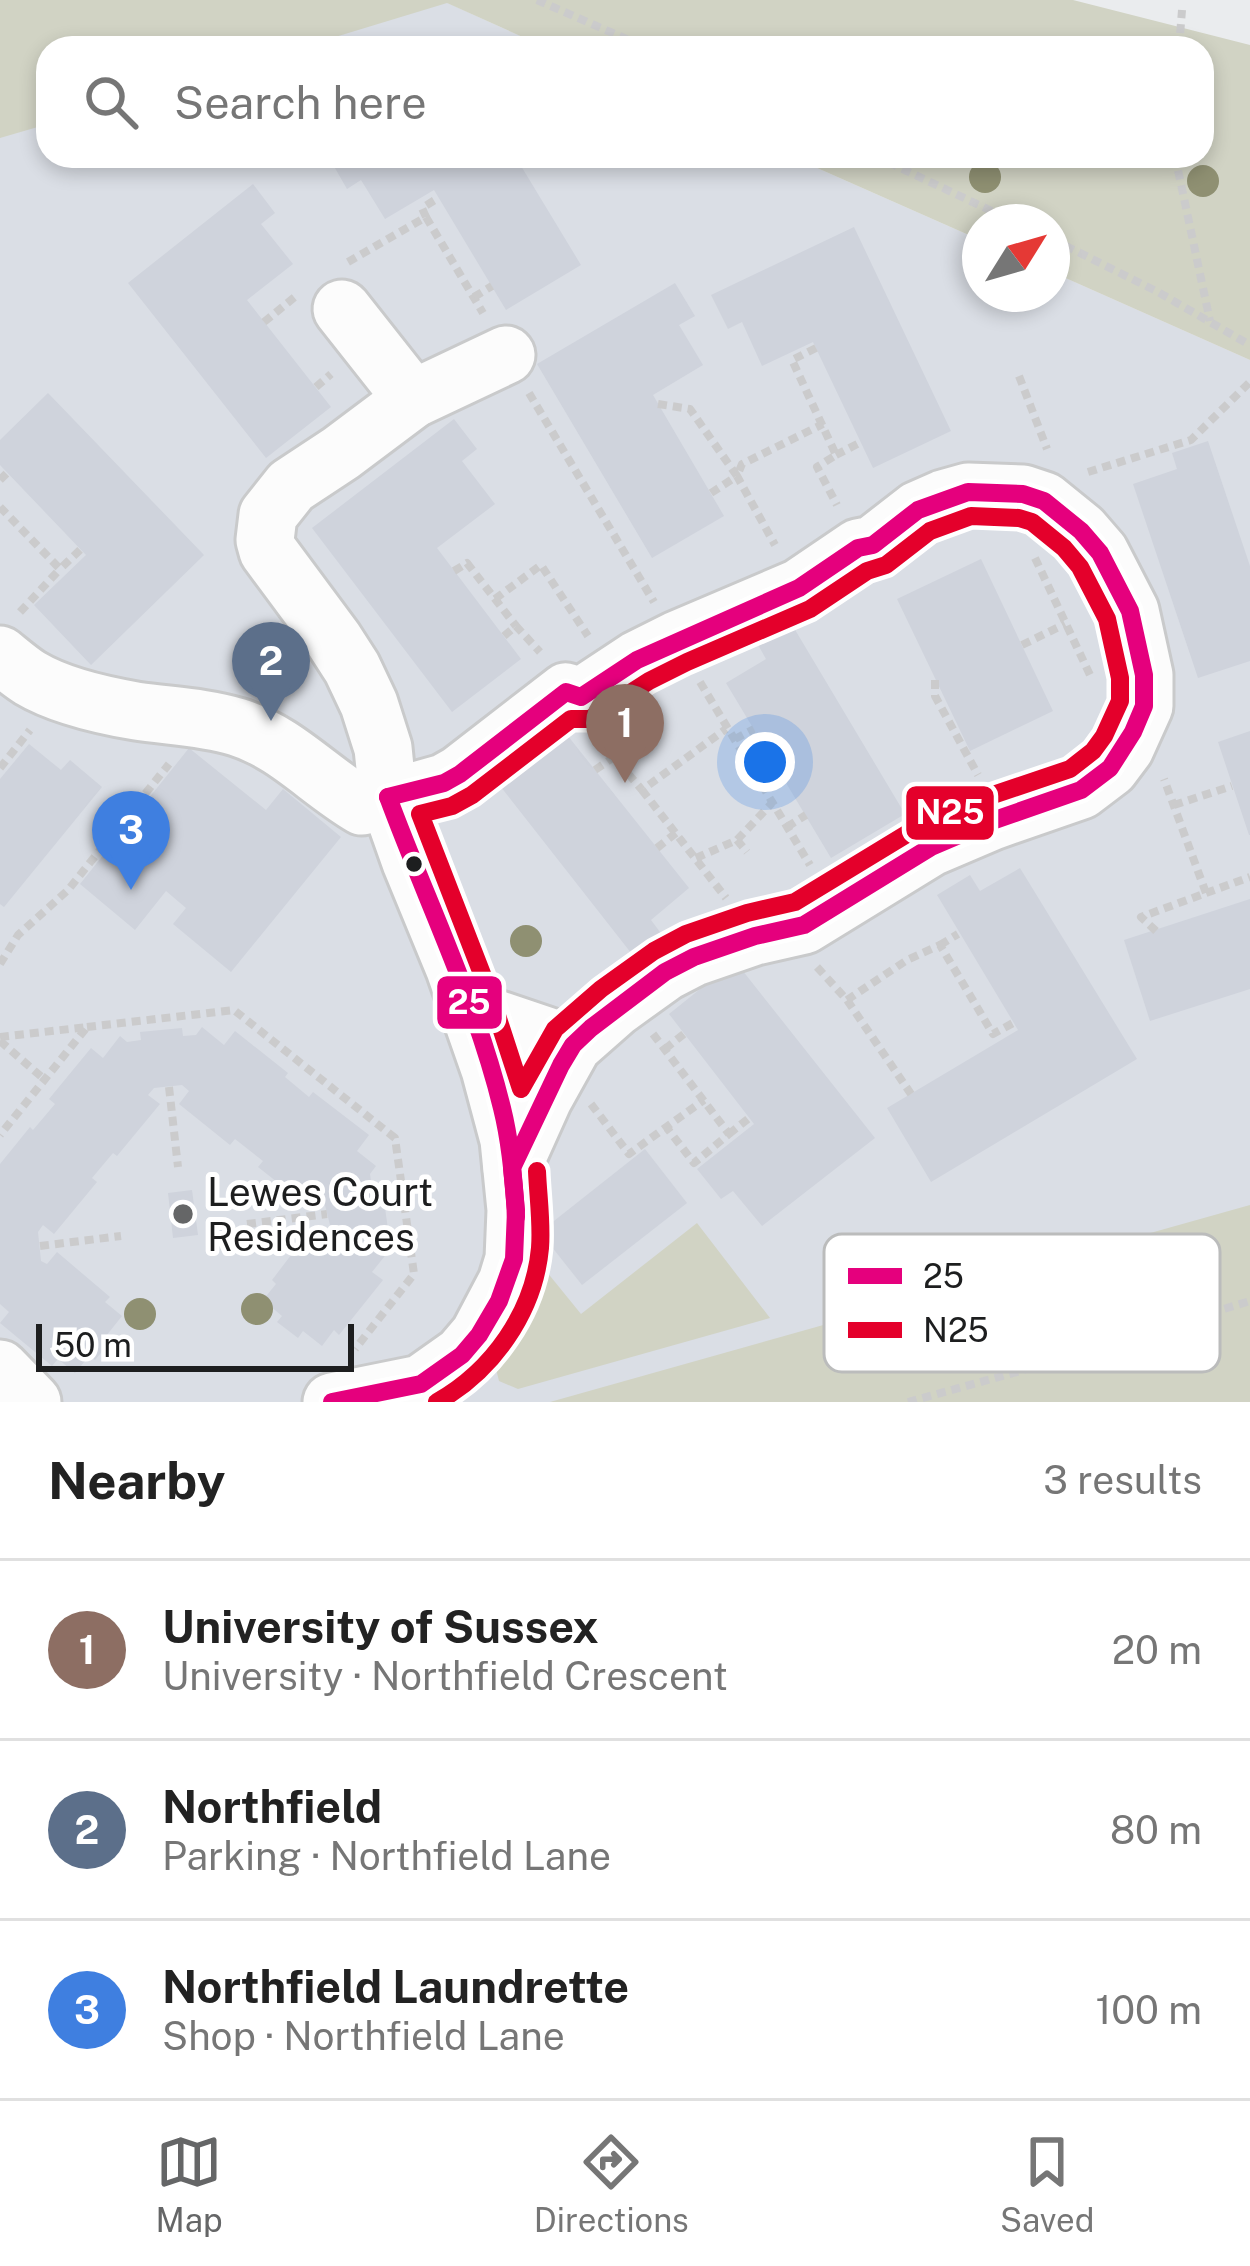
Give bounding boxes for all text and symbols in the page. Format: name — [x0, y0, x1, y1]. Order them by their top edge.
search box — [36, 36, 1214, 168]
icon: search — [78, 69, 144, 135]
text: Search here — [174, 76, 427, 129]
north arrow — [962, 204, 1070, 312]
pin: 2 — [232, 622, 310, 721]
pin: 1 — [586, 684, 664, 783]
your location — [735, 732, 795, 792]
line badge: N25 — [904, 784, 996, 842]
pin: 3 — [92, 791, 170, 890]
text: N25 — [915, 793, 985, 831]
unlabelled marker — [403, 853, 425, 875]
line badge: 25 — [435, 974, 504, 1031]
text: 25 — [447, 983, 491, 1021]
place label: Lewes Court Residences — [207, 1169, 433, 1260]
marker: Lewes Court Residences — [170, 1201, 196, 1227]
legend — [824, 1234, 1220, 1372]
text: 25 — [923, 1257, 964, 1295]
text: N25 — [923, 1311, 989, 1349]
scale bar — [36, 1318, 354, 1371]
text: 50 m — [54, 1326, 132, 1364]
text: Nearby — [48, 1451, 225, 1510]
text: 3 results — [1043, 1457, 1202, 1503]
text: University of Sussex — [162, 1600, 599, 1653]
text: 1 — [79, 1627, 95, 1673]
text: 20 m — [1112, 1627, 1202, 1673]
text: University · Northfield Crescent — [162, 1653, 728, 1699]
text: Northfield — [162, 1780, 382, 1833]
text: 2 — [75, 1807, 99, 1853]
text: 80 m — [1110, 1807, 1202, 1853]
text: Parking · Northfield Lane — [162, 1833, 611, 1879]
text: Northfield Laundrette — [162, 1960, 629, 2013]
text: 3 — [74, 1987, 100, 2033]
text: 100 m — [1095, 1987, 1202, 2033]
text: Shop · Northfield Lane — [162, 2013, 565, 2059]
tab: Map — [156, 2129, 223, 2239]
tab: Directions — [534, 2129, 689, 2239]
tab: Saved — [1000, 2129, 1094, 2239]

